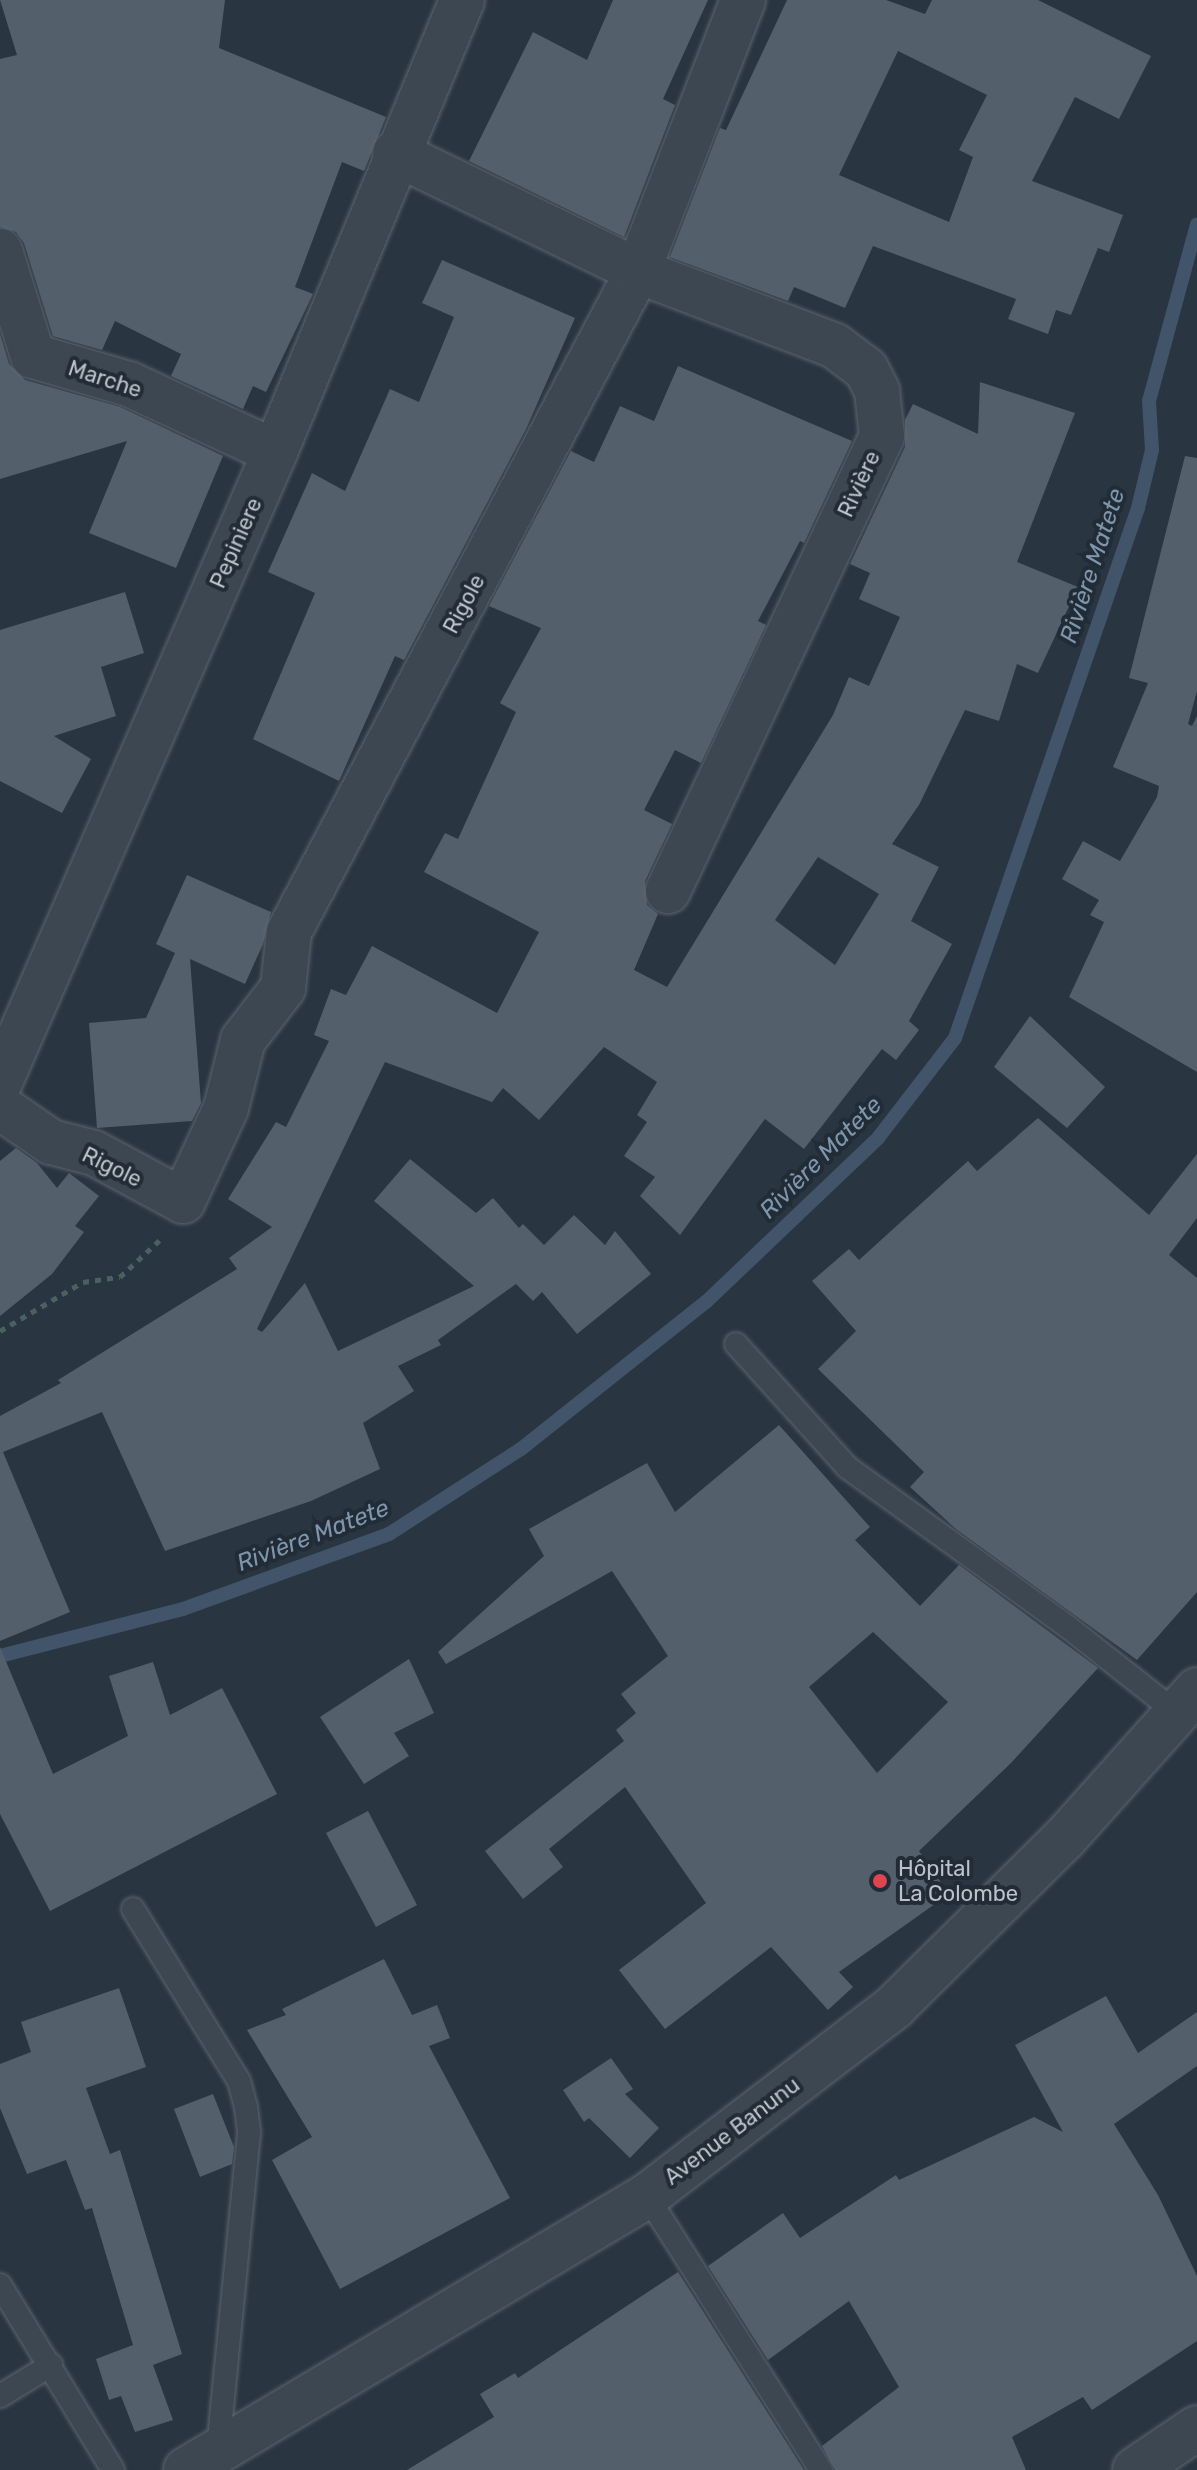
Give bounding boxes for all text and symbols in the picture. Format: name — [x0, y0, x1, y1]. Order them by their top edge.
street label: Marche — [65, 355, 145, 403]
street label: Rivière — [832, 447, 886, 521]
water label: Rivière Matete — [1054, 485, 1132, 647]
street label: Pepiniere — [204, 494, 268, 592]
street label: Rigole — [438, 570, 490, 638]
water label: Rivière Matete — [754, 1091, 888, 1225]
street label: Rigole — [78, 1141, 146, 1193]
water label: Rivière Matete — [233, 1494, 393, 1578]
place label: Hôpital La Colombe — [898, 1855, 1018, 1906]
marker: Hôpital La Colombe — [869, 1870, 891, 1892]
street label: Avenue Banunu — [659, 2072, 805, 2190]

